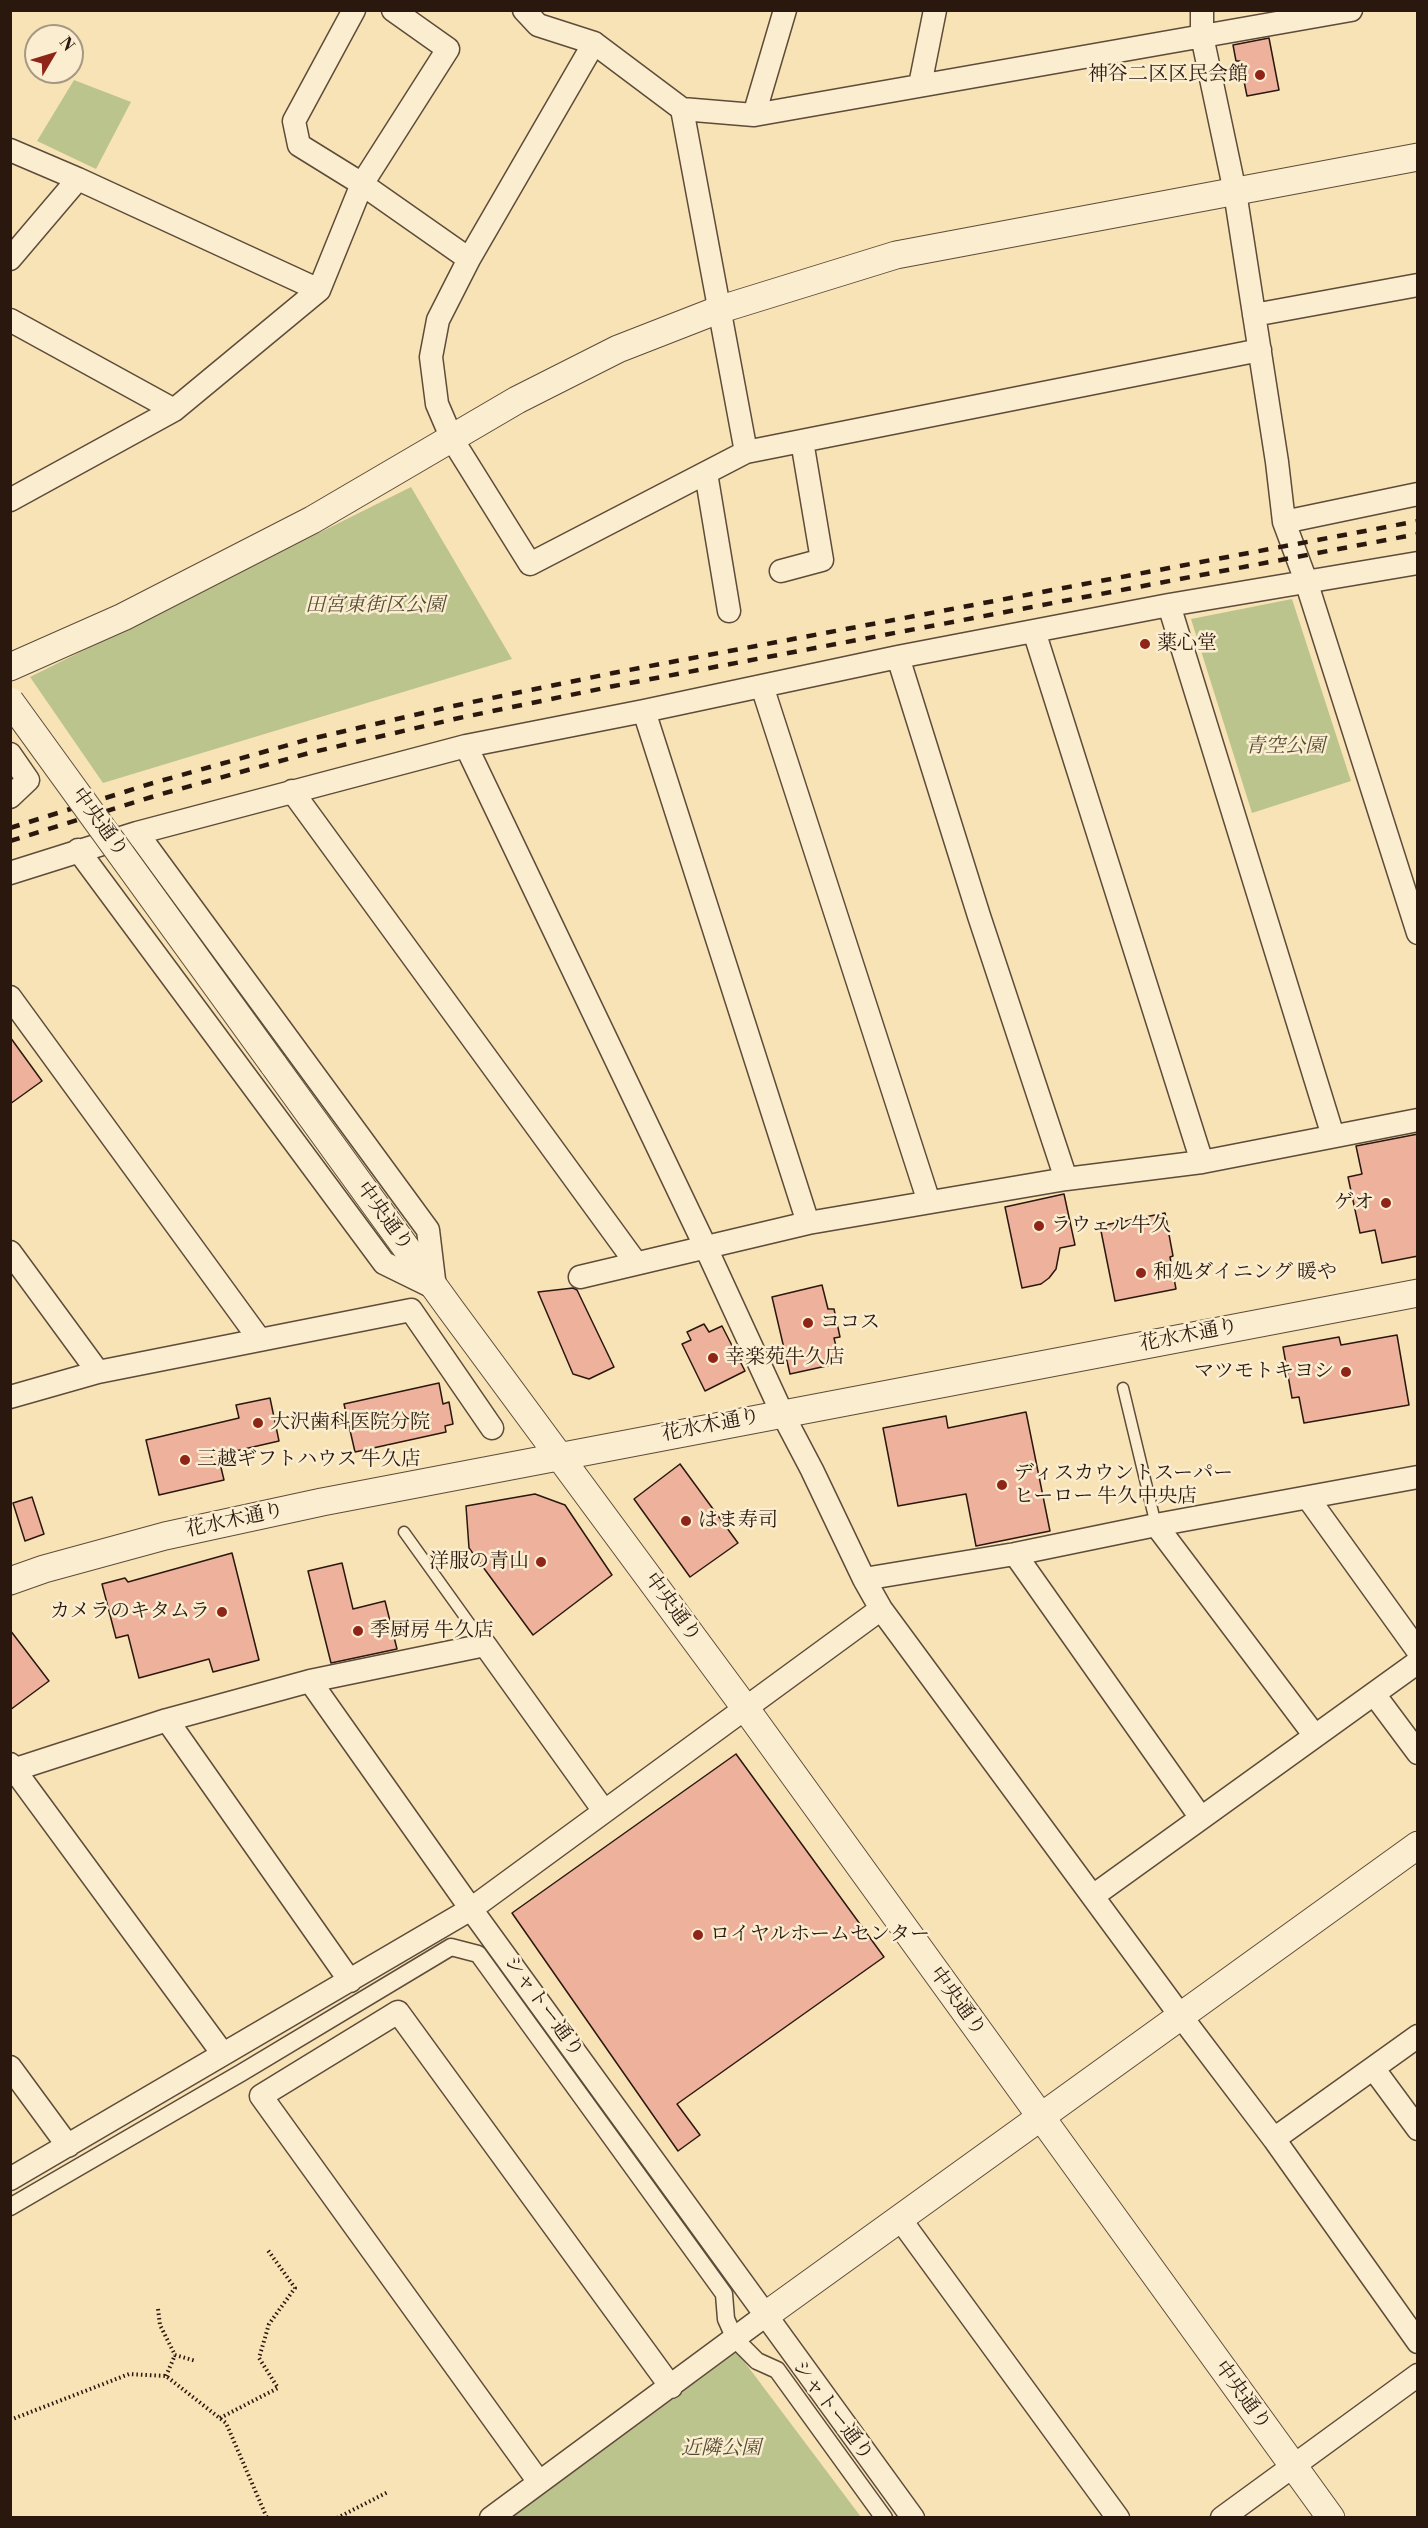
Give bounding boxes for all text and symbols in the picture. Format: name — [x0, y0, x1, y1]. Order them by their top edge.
north arrow — [24, 24, 84, 84]
text: N — [55, 33, 78, 55]
place label: 神谷二区区民会館 — [1088, 63, 1248, 87]
marker: 神谷二区区民会館 — [1253, 68, 1267, 82]
park label: 田宮東街区公園 — [305, 594, 445, 618]
place label: 薬心堂 — [1157, 632, 1217, 656]
marker: 薬心堂 — [1138, 637, 1152, 651]
park label: 青空公園 — [1245, 735, 1325, 759]
street label: 中央通り — [66, 784, 132, 862]
street label: 中央通り — [351, 1178, 417, 1256]
place label: ゲオ — [1334, 1191, 1374, 1215]
marker: ゲオ — [1379, 1196, 1393, 1210]
place label: ラウェル牛久 — [1051, 1214, 1171, 1238]
marker: ラウェル牛久 — [1032, 1219, 1046, 1233]
place label: 和処ダイニング 暖や — [1153, 1261, 1337, 1285]
marker: 和処ダイニング 暖や — [1134, 1266, 1148, 1280]
place label: ココス — [820, 1311, 880, 1335]
street label: 花水木通り — [1138, 1315, 1240, 1357]
marker: ココス — [801, 1316, 815, 1330]
place label: 幸楽苑牛久店 — [725, 1346, 845, 1370]
marker: 幸楽苑牛久店 — [706, 1351, 720, 1365]
place label: マツモトキヨシ — [1194, 1360, 1334, 1384]
marker: マツモトキヨシ — [1339, 1365, 1353, 1379]
street label: 花水木通り — [660, 1405, 762, 1447]
place label: 大沢歯科医院分院 — [270, 1411, 430, 1435]
marker: 大沢歯科医院分院 — [251, 1416, 265, 1430]
place label: 三越ギフトハウス 牛久店 — [197, 1448, 421, 1472]
marker: 三越ギフトハウス 牛久店 — [178, 1453, 192, 1467]
place label: ディスカウントスーパー ヒーロー 牛久中央店 — [1014, 1462, 1233, 1509]
marker: ディスカウントスーパー ヒーロー 牛久中央店 — [995, 1478, 1009, 1492]
street label: 花水木通り — [184, 1499, 286, 1543]
place label: はま寿司 — [698, 1509, 778, 1533]
marker: はま寿司 — [679, 1514, 693, 1528]
place label: 洋服の青山 — [429, 1550, 529, 1574]
marker: 洋服の青山 — [534, 1555, 548, 1569]
street label: 中央通り — [639, 1569, 705, 1647]
place label: カメラのキタムラ — [50, 1600, 210, 1624]
marker: カメラのキタムラ — [215, 1605, 229, 1619]
place label: 季厨房 牛久店 — [370, 1619, 494, 1643]
marker: 季厨房 牛久店 — [351, 1624, 365, 1638]
place label: ロイヤルホームセンター — [710, 1923, 930, 1947]
marker: ロイヤルホームセンター — [691, 1928, 705, 1942]
street label: シャトー通り — [498, 1951, 588, 2063]
street label: 中央通り — [924, 1963, 990, 2041]
street label: シャトー通り — [786, 2356, 878, 2466]
street label: 中央通り — [1209, 2357, 1275, 2435]
park label: 近隣公園 — [681, 2437, 761, 2461]

